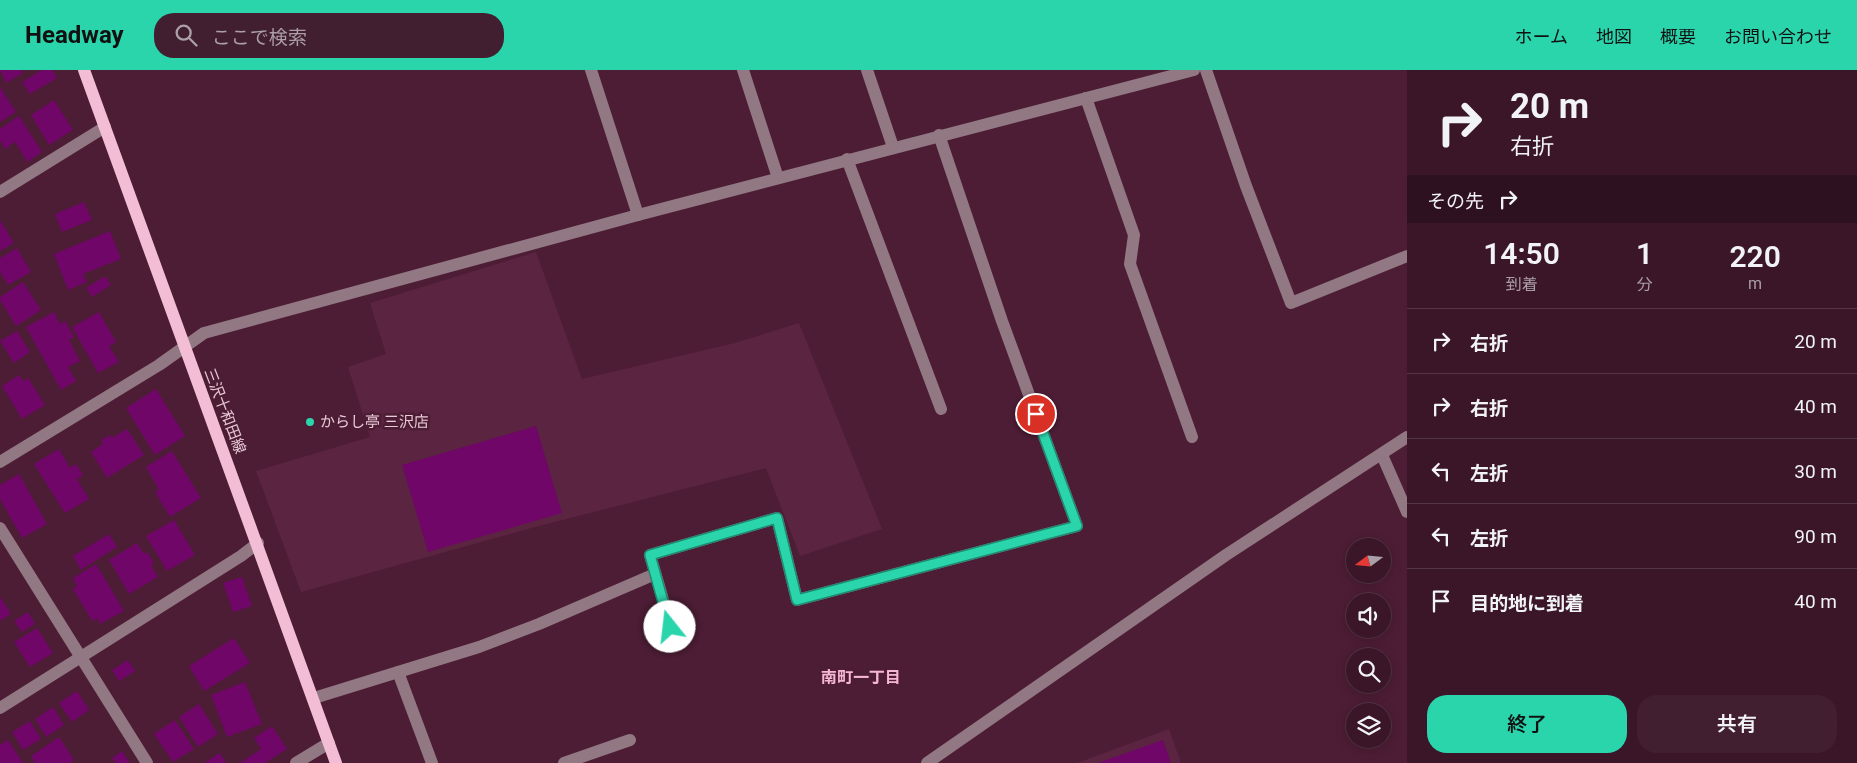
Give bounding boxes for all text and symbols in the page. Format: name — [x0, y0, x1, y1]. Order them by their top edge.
search box — [154, 13, 504, 58]
text: Headway — [25, 21, 124, 49]
icon: search — [172, 21, 200, 49]
text: ここで検索 — [212, 26, 307, 49]
text: ホーム — [1515, 26, 1568, 47]
text: 地図 — [1596, 26, 1632, 47]
text: 概要 — [1660, 26, 1696, 47]
text: お問い合わせ — [1724, 26, 1832, 47]
text: 20 m — [1510, 86, 1589, 127]
icon: right — [1427, 90, 1492, 155]
text: 右折 — [1510, 134, 1554, 159]
icon: right — [1494, 185, 1522, 213]
text: その先 — [1427, 190, 1484, 213]
text: 14:50 — [1483, 236, 1560, 271]
text: 1 — [1636, 236, 1653, 271]
text: 220 — [1729, 239, 1781, 274]
text: m — [1748, 274, 1762, 293]
text: 到着 — [1506, 275, 1538, 294]
text: 分 — [1637, 275, 1653, 294]
icon: right — [1427, 327, 1455, 355]
text: 20 m — [1794, 330, 1837, 353]
text: 右折 — [1470, 332, 1508, 355]
street label: 三沢十和田線 — [200, 366, 250, 456]
icon: right — [1427, 392, 1455, 420]
pin — [1015, 393, 1057, 435]
text: 40 m — [1794, 395, 1837, 418]
text: 右折 — [1470, 397, 1508, 420]
icon: arrive — [1022, 400, 1050, 428]
place label: からし亭 三沢店 — [320, 413, 429, 431]
marker: からし亭 三沢店 — [304, 416, 316, 428]
icon: left — [1427, 457, 1455, 485]
text: 30 m — [1794, 460, 1837, 483]
text: 左折 — [1470, 462, 1508, 485]
icon: left — [1427, 522, 1455, 550]
text: 90 m — [1794, 525, 1837, 548]
text: 左折 — [1470, 527, 1508, 550]
north arrow — [1346, 538, 1391, 582]
map controls — [1346, 538, 1391, 748]
icon: arrive — [1427, 587, 1455, 615]
text: 40 m — [1794, 590, 1837, 613]
text: 目的地に到着 — [1470, 592, 1584, 615]
button: sound — [1346, 593, 1391, 638]
position arrow — [643, 600, 695, 652]
button: search — [1346, 648, 1391, 693]
district label: 南町一丁目 — [821, 668, 901, 687]
button: 終了 — [1427, 695, 1627, 753]
button: 共有 — [1637, 695, 1837, 753]
button: layers — [1346, 703, 1391, 748]

